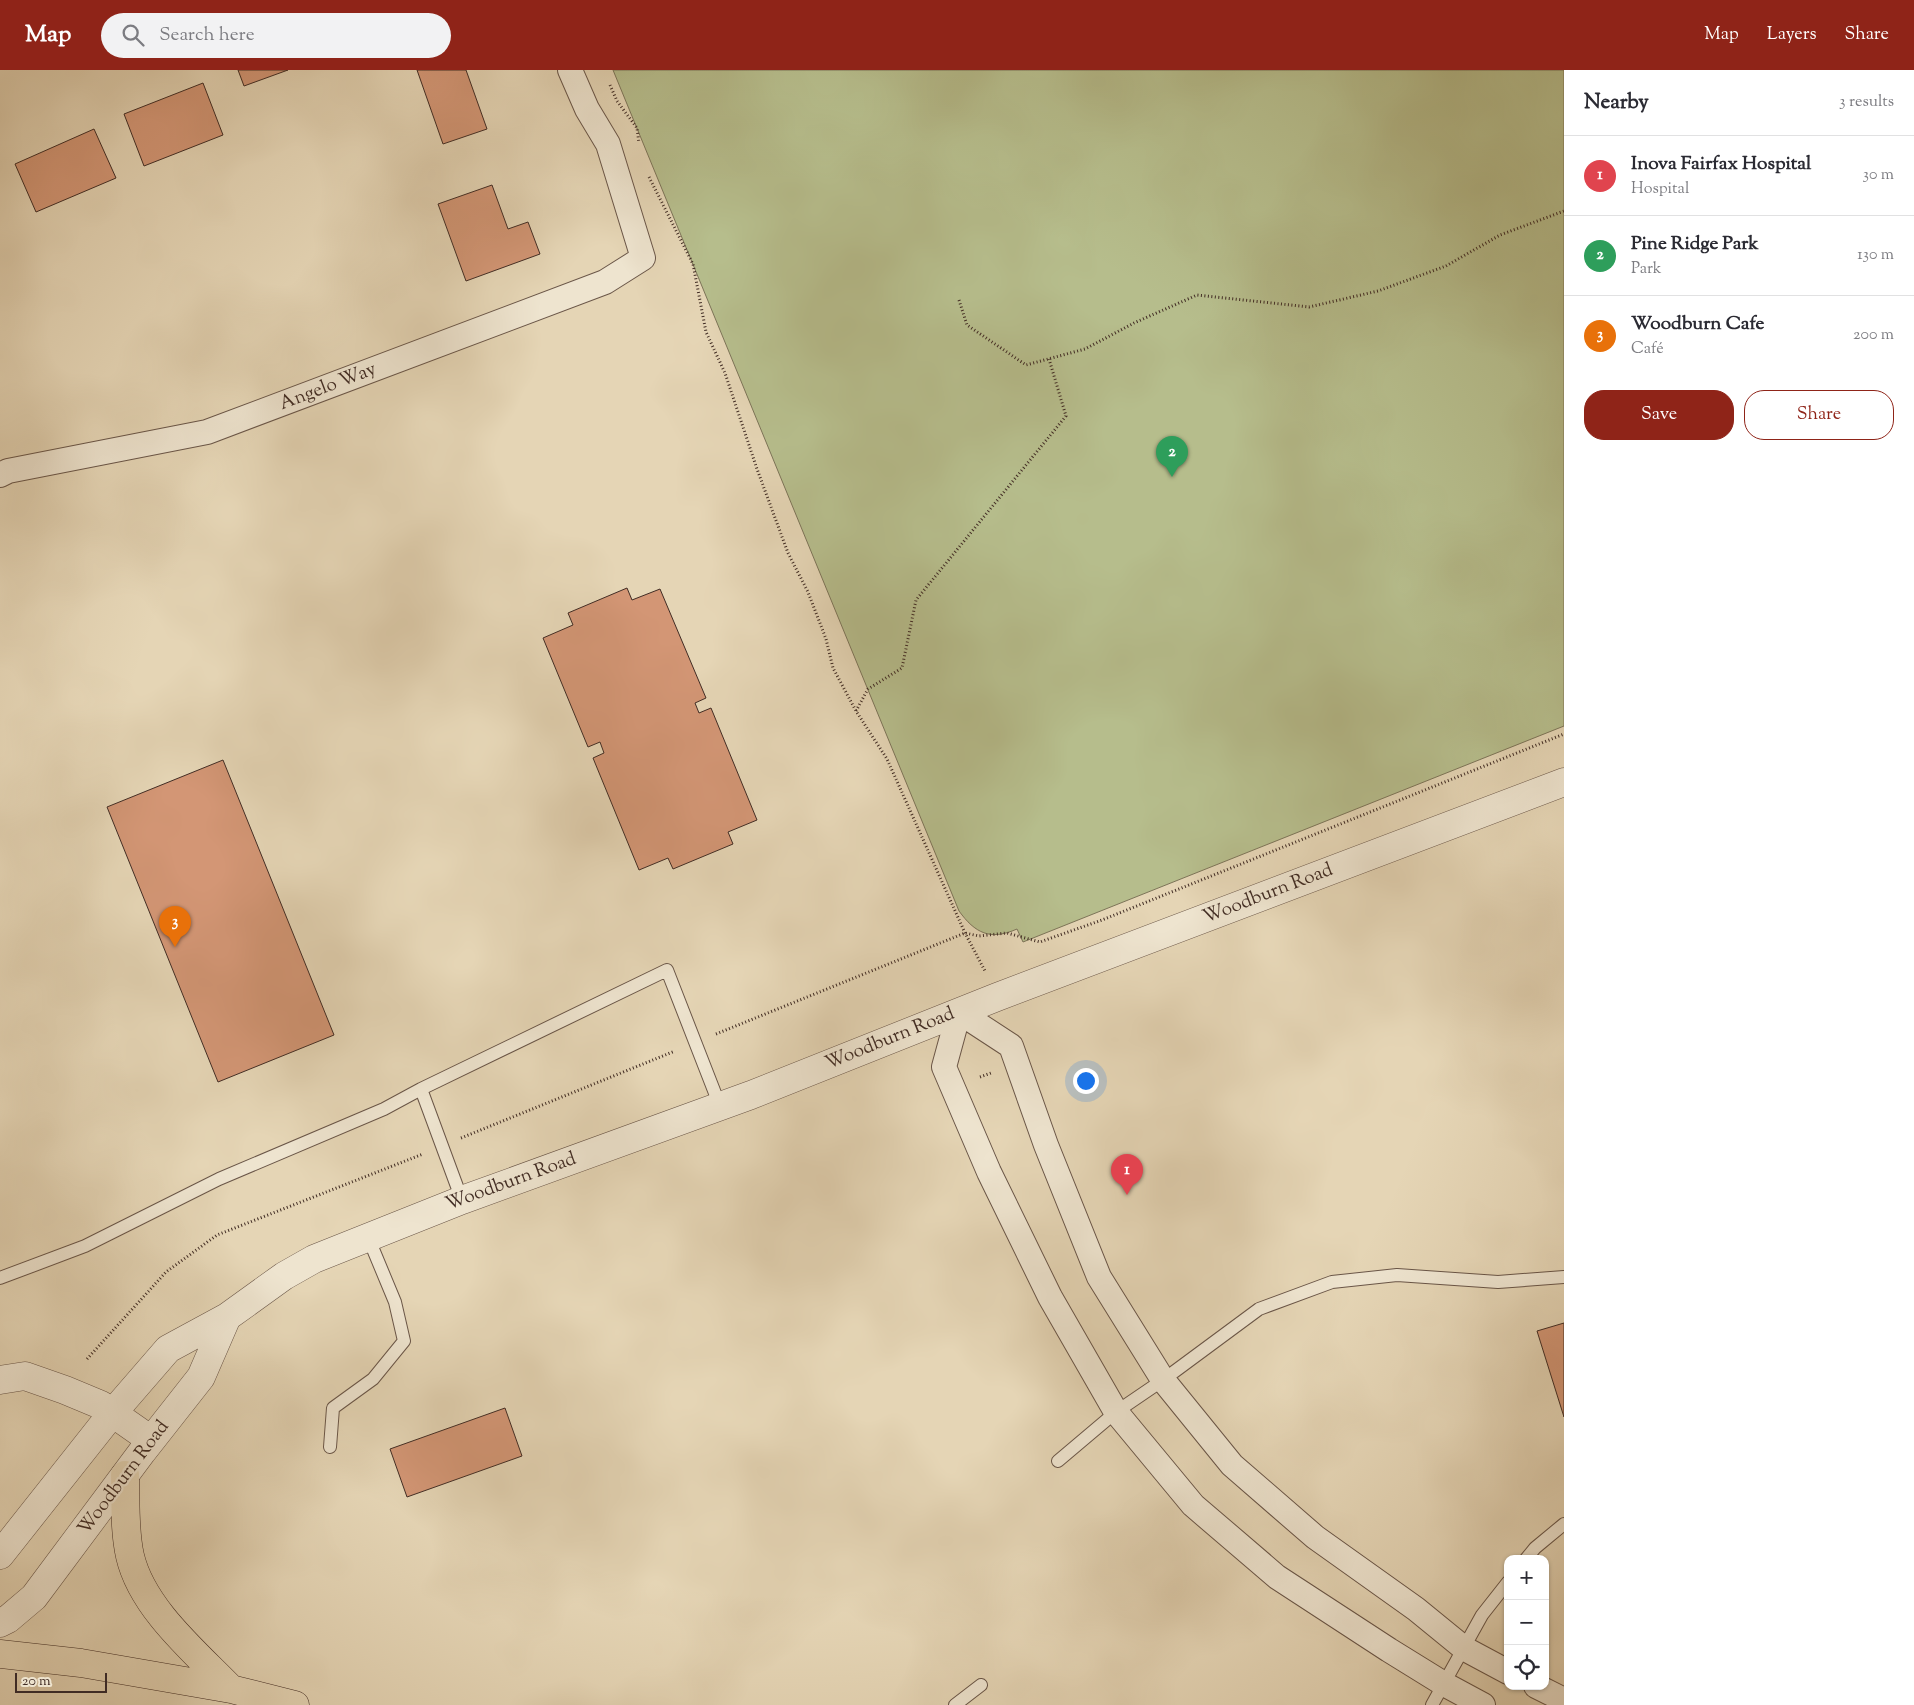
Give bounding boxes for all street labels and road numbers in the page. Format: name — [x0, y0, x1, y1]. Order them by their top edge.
street label: Angelo Way — [276, 356, 381, 418]
street label: Woodburn Road — [1199, 857, 1337, 931]
street label: Woodburn Road — [821, 1001, 959, 1077]
street label: Woodburn Road — [442, 1146, 580, 1218]
street label: Woodburn Road — [72, 1415, 176, 1541]

